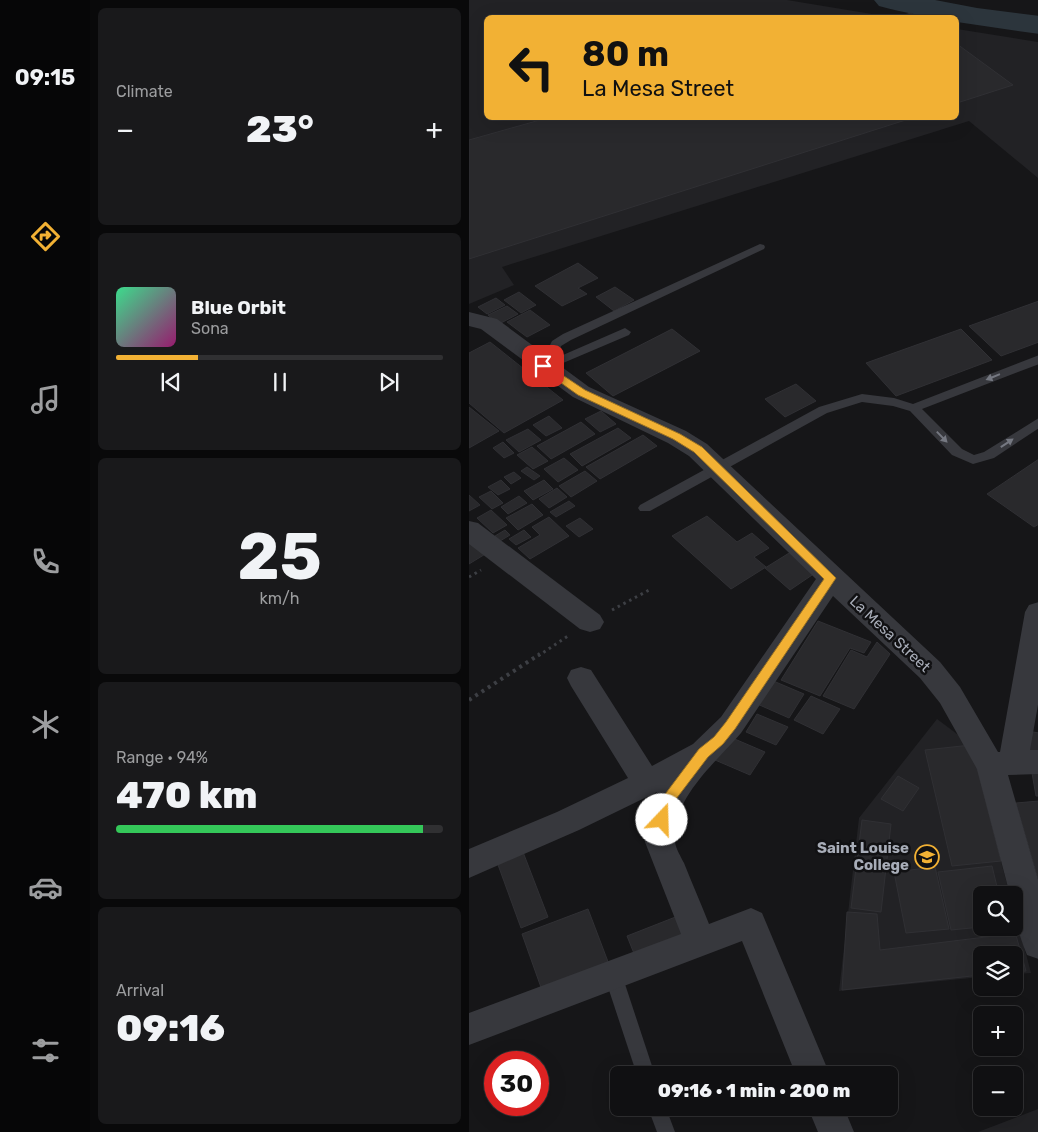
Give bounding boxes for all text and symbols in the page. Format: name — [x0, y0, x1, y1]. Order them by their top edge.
text: 80 m — [582, 33, 669, 75]
icon: left — [499, 35, 564, 100]
text: 09:15 — [15, 64, 75, 91]
text: La Mesa Street — [582, 75, 734, 102]
text: Climate — [116, 82, 173, 101]
text: 23° — [246, 106, 314, 152]
text: − — [116, 113, 134, 146]
text: + — [426, 113, 443, 146]
icon: directions — [28, 219, 63, 254]
text: Blue Orbit — [191, 296, 286, 319]
text: Sona — [191, 319, 229, 338]
pin — [522, 345, 564, 387]
icon: arrive — [529, 352, 557, 380]
icon: previous — [157, 368, 185, 396]
icon: pause — [266, 368, 294, 396]
icon: next — [375, 368, 403, 396]
one-way arrow — [985, 373, 1000, 381]
icon: music — [28, 382, 63, 417]
one-way arrow — [936, 431, 948, 443]
one-way arrow — [1000, 438, 1013, 448]
text: 25 — [237, 518, 322, 595]
icon: phone — [28, 544, 63, 579]
text: km/h — [260, 589, 299, 608]
street label: La Mesa Street — [846, 592, 934, 676]
icon: climate — [28, 707, 63, 742]
text: Range · 94% — [116, 748, 208, 767]
text: 470 km — [116, 772, 257, 818]
position arrow — [635, 793, 687, 845]
place label: Saint Louise College — [817, 839, 909, 874]
school or university icon: Saint Louise College — [914, 844, 940, 870]
icon: car — [28, 870, 63, 905]
map controls — [973, 886, 1023, 1116]
button: search — [973, 886, 1023, 936]
button: layers — [973, 946, 1023, 996]
text: Arrival — [116, 981, 164, 1000]
text: 09:16 — [116, 1005, 225, 1051]
button: + — [973, 1006, 1023, 1056]
icon: filters — [28, 1033, 63, 1068]
speed limit sign: 30 — [484, 1051, 549, 1116]
button: − — [973, 1066, 1023, 1116]
text: 09:16 · 1 min · 200 m — [658, 1079, 850, 1102]

